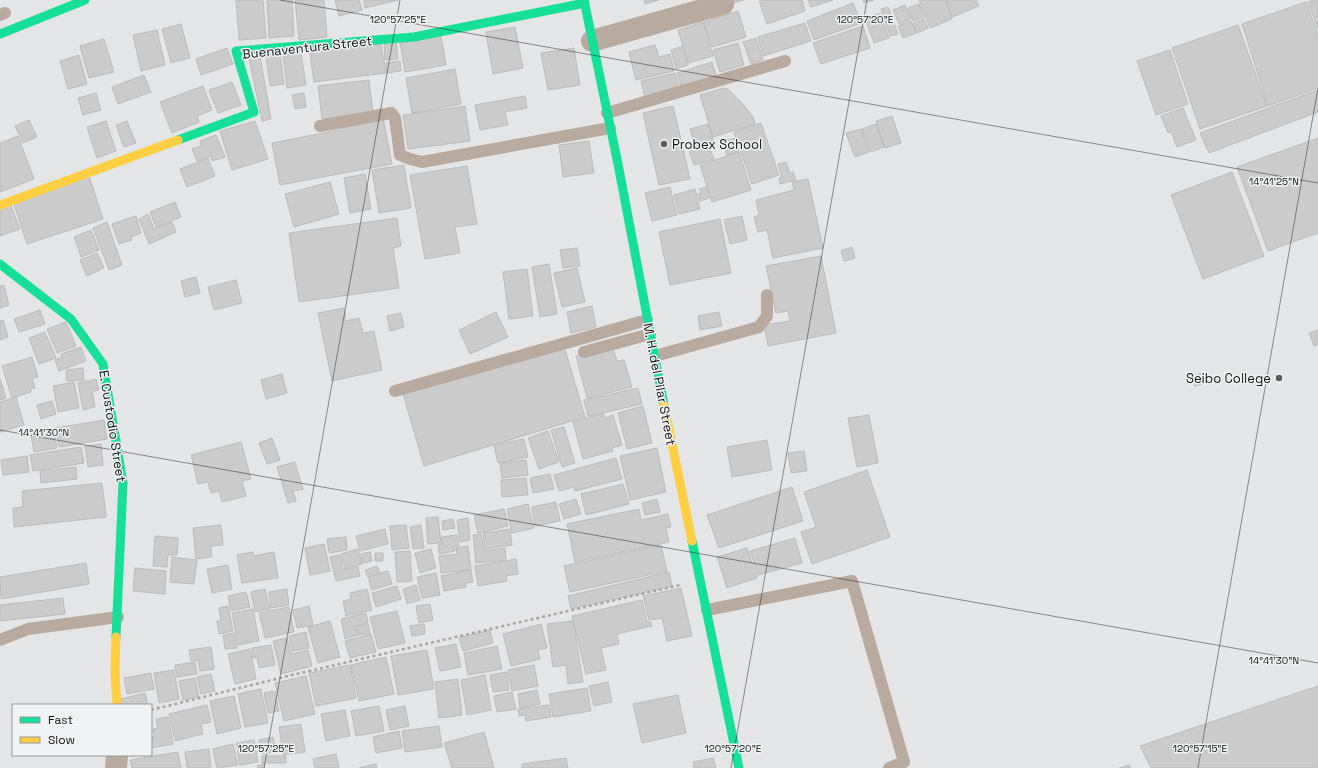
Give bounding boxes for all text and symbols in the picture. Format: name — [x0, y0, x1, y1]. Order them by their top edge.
text: 120°57'25"E — [370, 13, 427, 26]
text: 120°57'20"E — [837, 13, 894, 26]
street label: Buenaventura Street — [241, 32, 373, 63]
place label: Probex School — [672, 136, 762, 153]
marker: Probex School — [659, 139, 669, 149]
text: 14°41'25"N — [1249, 175, 1299, 188]
street label: M. H. del Pilar Street — [639, 321, 680, 447]
street label: E. Custodio Street — [95, 369, 130, 483]
place label: Seibo College — [1186, 370, 1271, 387]
marker: Seibo College — [1274, 373, 1284, 383]
text: 14°41'30"N — [19, 426, 69, 439]
text: 14°41'30"N — [1249, 654, 1299, 667]
legend — [12, 704, 152, 756]
text: Fast — [48, 712, 73, 728]
text: Slow — [48, 732, 75, 748]
text: 120°57'25"E — [238, 742, 295, 755]
text: 120°57'20"E — [705, 742, 762, 755]
text: 120°57'15"E — [1173, 742, 1228, 755]

